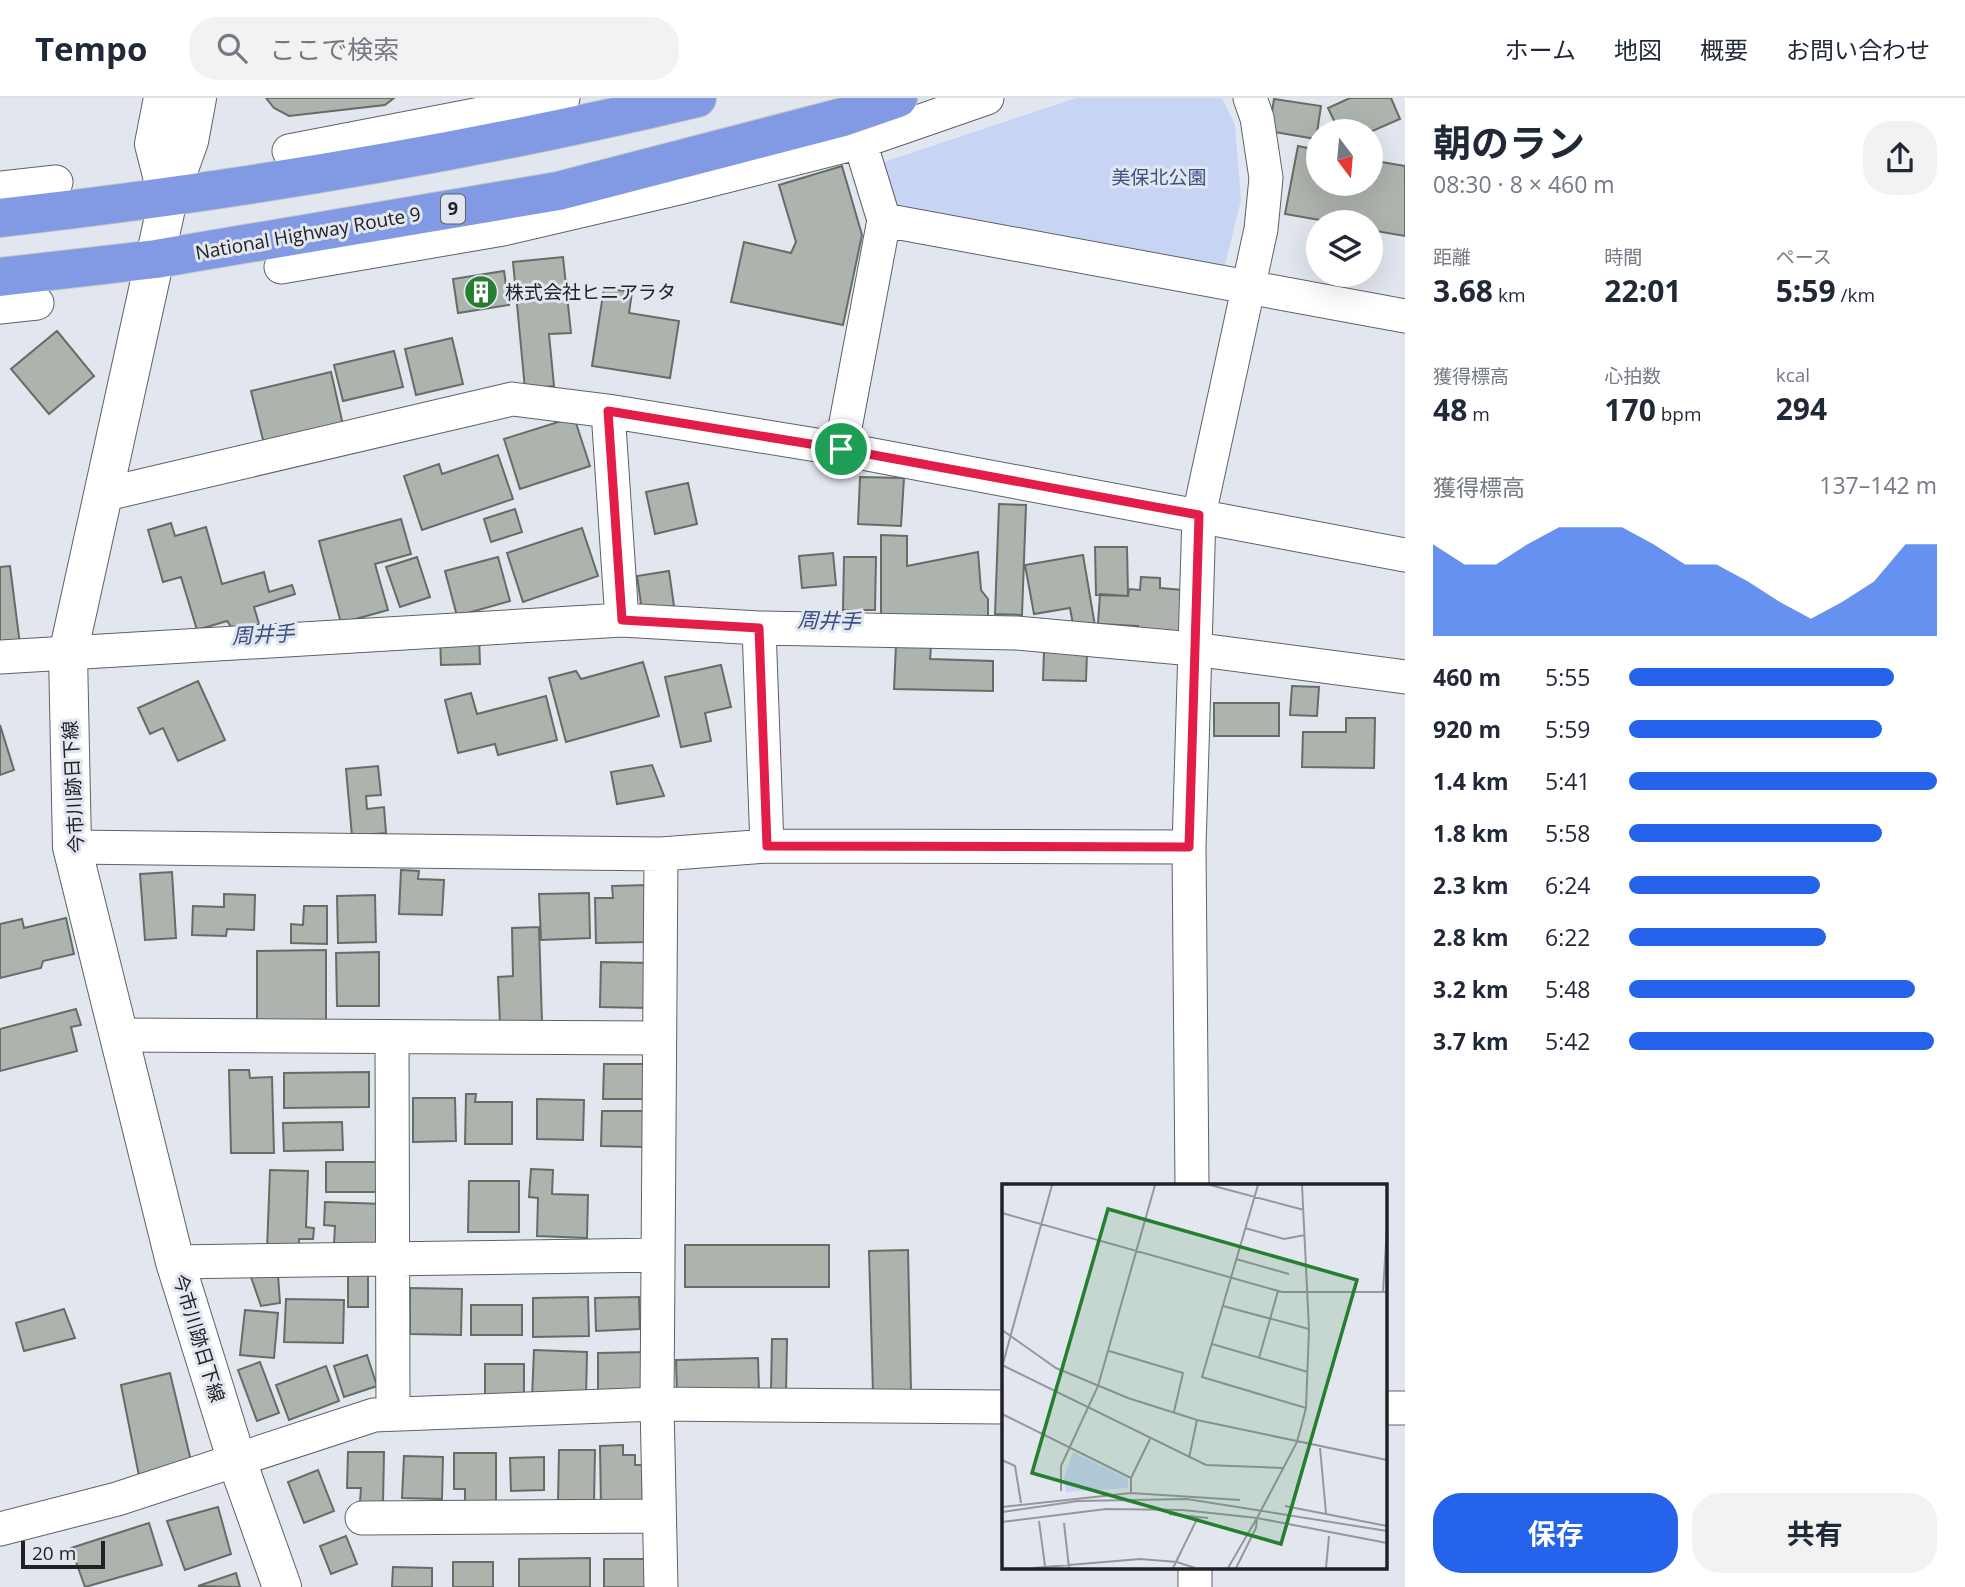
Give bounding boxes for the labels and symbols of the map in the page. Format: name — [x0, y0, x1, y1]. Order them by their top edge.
north arrow — [1306, 119, 1382, 196]
park label: 美保北公園 — [1111, 164, 1207, 190]
road number: 9 — [441, 194, 465, 224]
street label: National Highway Route 9 — [193, 200, 423, 266]
building icon: 株式会社ヒニアラタ — [462, 273, 500, 311]
place label: 株式会社ヒニアラタ — [505, 279, 676, 305]
pin — [811, 419, 871, 479]
water label: 周井手 — [797, 605, 863, 635]
water label: 周井手 — [231, 618, 297, 650]
street label: 今市川跡日下線 — [57, 720, 89, 854]
inset map — [1002, 1184, 1388, 1570]
street label: 今市川跡日下線 — [167, 1271, 231, 1405]
scale bar — [21, 1538, 105, 1570]

